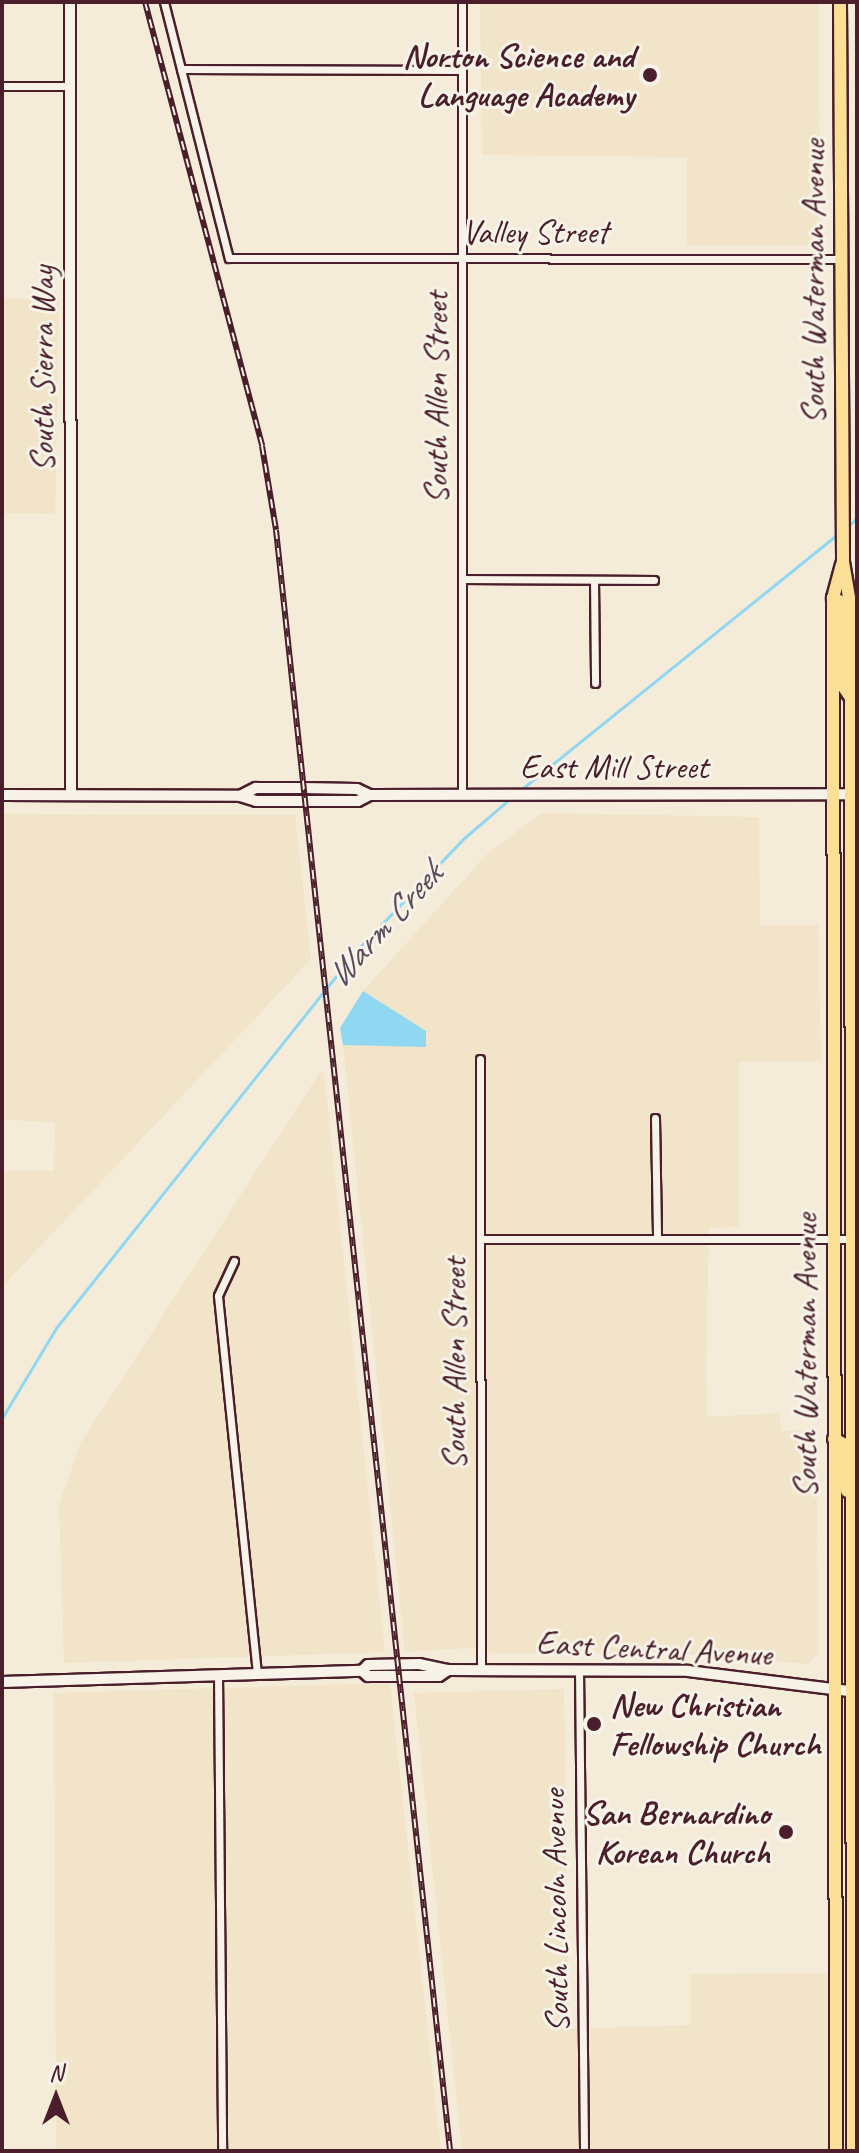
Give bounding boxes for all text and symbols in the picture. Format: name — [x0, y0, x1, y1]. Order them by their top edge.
place label: Norton Science and Language Academy — [402, 35, 634, 114]
marker: Norton Science and Language Academy — [641, 66, 659, 84]
street label: South Waterman Avenue — [793, 140, 833, 424]
street label: Valley Street — [462, 212, 608, 252]
street label: South Sierra Way — [22, 265, 62, 473]
street label: South Allen Street — [416, 292, 456, 504]
street label: East Mill Street — [520, 747, 708, 787]
water label: Warm Creek — [317, 854, 451, 996]
street label: South Waterman Avenue — [785, 1214, 825, 1498]
street label: South Allen Street — [434, 1258, 474, 1470]
street label: East Central Avenue — [535, 1621, 773, 1675]
place label: New Christian Fellowship Church — [610, 1684, 821, 1764]
marker: New Christian Fellowship Church — [585, 1715, 603, 1733]
street label: South Lincoln Avenue — [532, 1789, 578, 2033]
place label: San Bernardino Korean Church — [583, 1792, 770, 1872]
marker: San Bernardino Korean Church — [777, 1823, 795, 1841]
north arrow — [16, 2057, 96, 2137]
text: N — [49, 2059, 63, 2087]

